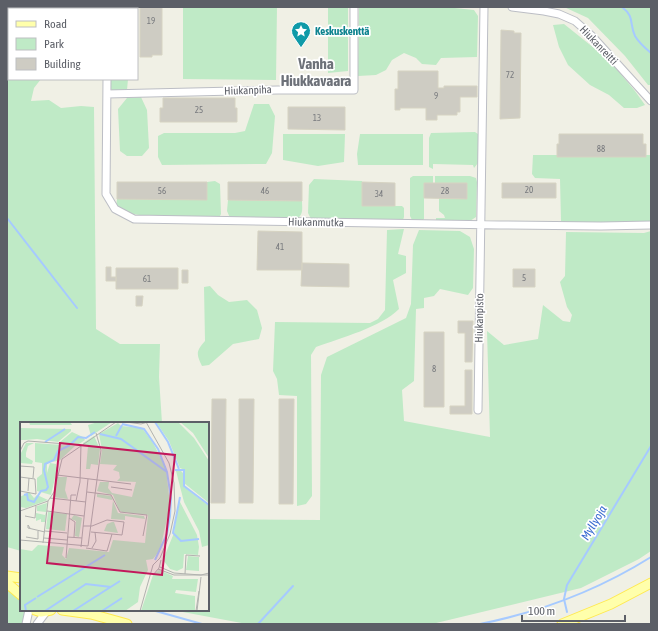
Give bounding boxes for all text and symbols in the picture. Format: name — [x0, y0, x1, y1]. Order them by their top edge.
legend — [8, 8, 138, 80]
house number: 19 — [147, 16, 155, 26]
text: Road — [44, 17, 67, 31]
place icon: Keskuskenttä — [290, 20, 312, 48]
street label: Hiukanreitti — [578, 23, 620, 67]
place label: Keskuskenttä — [315, 25, 369, 37]
text: Park — [44, 37, 65, 51]
district label: Vanha Hiukkavaara — [281, 55, 351, 89]
text: Building — [44, 57, 82, 71]
house number: 72 — [506, 70, 514, 80]
street label: Hiukanpiha — [224, 83, 272, 97]
house number: 9 — [434, 91, 438, 101]
house number: 25 — [195, 105, 203, 115]
house number: 13 — [313, 113, 321, 123]
house number: 88 — [597, 144, 605, 154]
house number: 20 — [525, 185, 533, 195]
house number: 56 — [158, 186, 166, 196]
house number: 46 — [261, 186, 269, 196]
house number: 28 — [441, 186, 449, 196]
house number: 34 — [375, 189, 383, 199]
street label: Hiukanmutka — [288, 216, 344, 228]
house number: 41 — [276, 242, 284, 252]
house number: 5 — [522, 273, 526, 283]
house number: 61 — [143, 274, 151, 284]
street label: Hiukanpisto — [473, 293, 485, 343]
house number: 8 — [432, 364, 436, 374]
inset map — [20, 422, 209, 611]
water label: Myllyoja — [578, 503, 610, 543]
scale bar — [522, 597, 625, 623]
text: 100 m — [528, 604, 555, 618]

